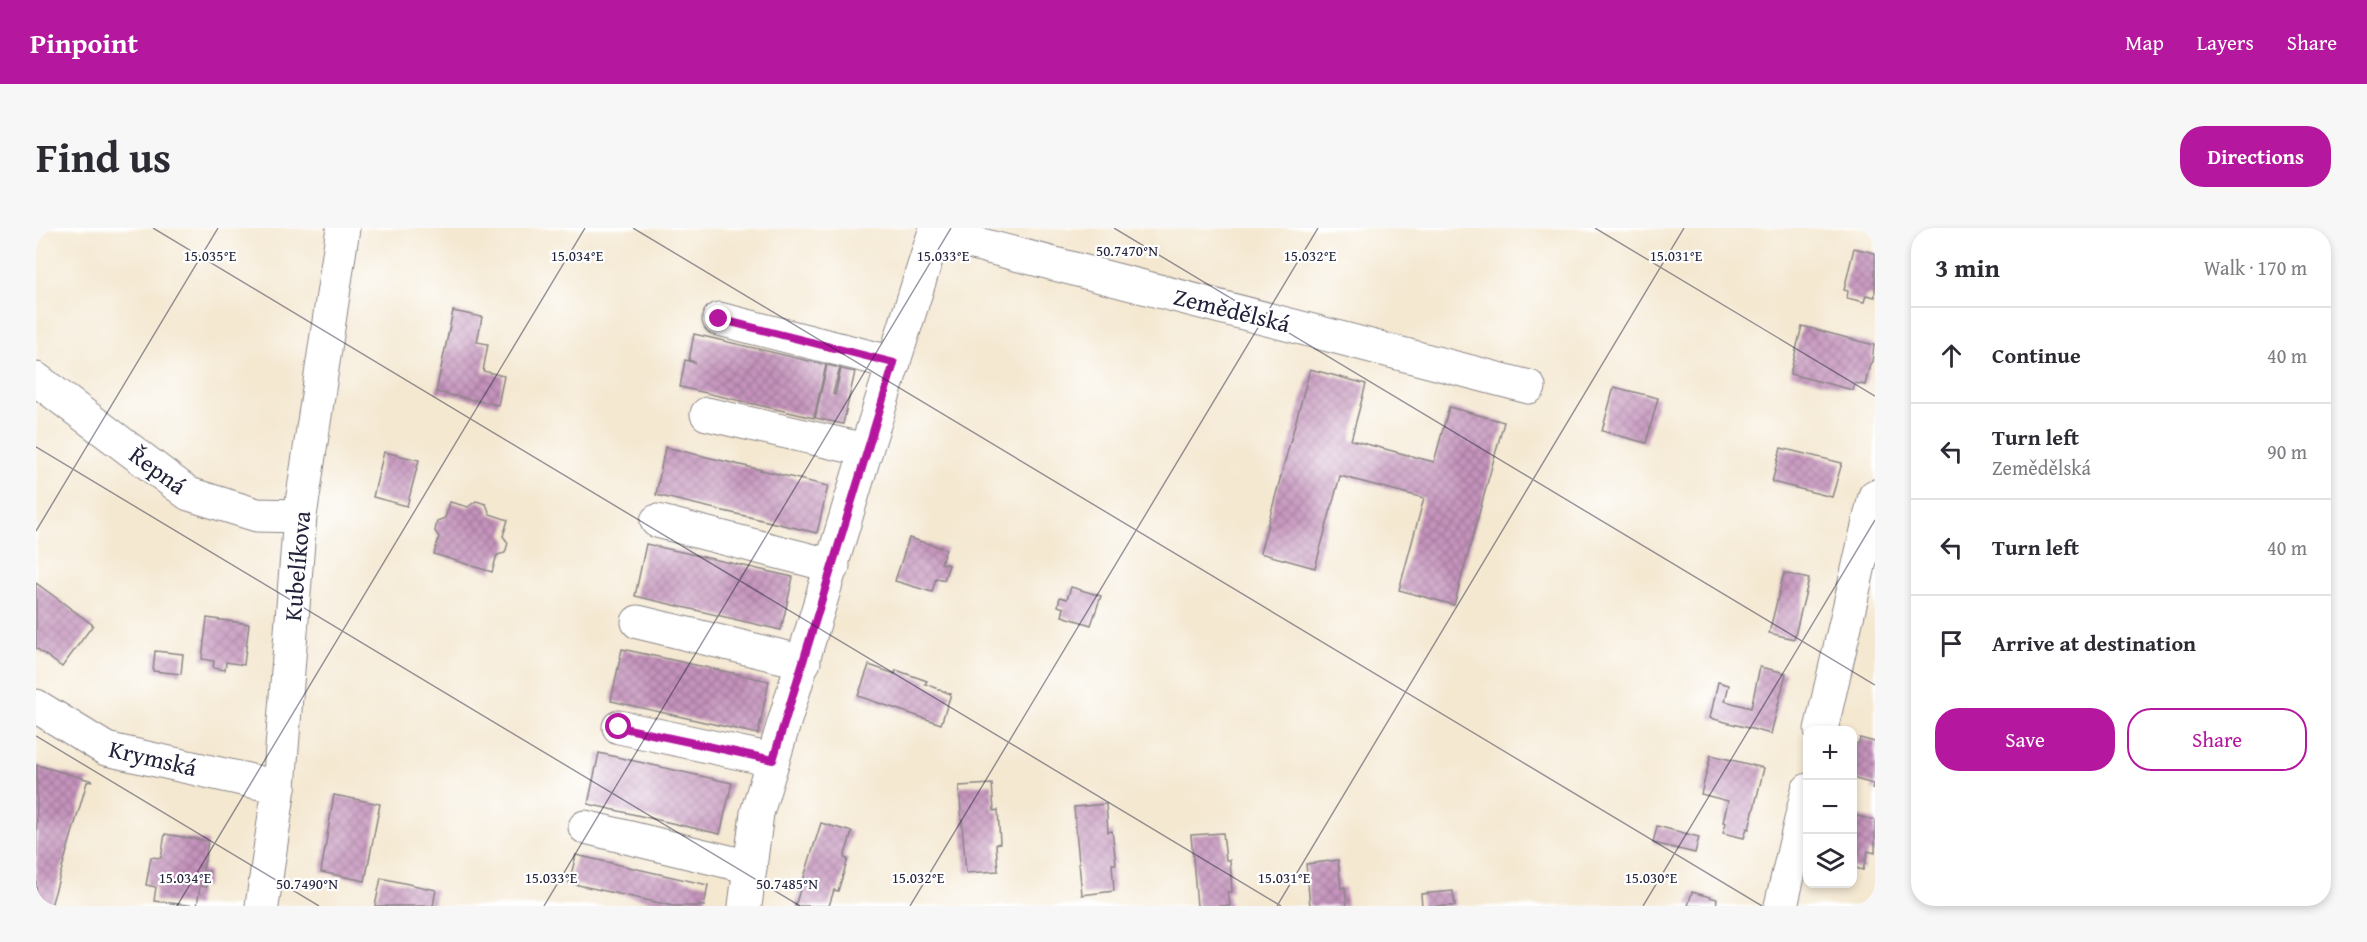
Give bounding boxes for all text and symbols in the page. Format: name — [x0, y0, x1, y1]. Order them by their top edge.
text: Pinpoint — [30, 22, 138, 63]
text: Map — [2125, 27, 2164, 58]
text: Layers — [2197, 27, 2254, 58]
text: Share — [2287, 27, 2337, 58]
text: Find us — [36, 126, 171, 187]
button: Directions — [2180, 126, 2331, 187]
text: 50.7470°N — [1096, 240, 1158, 261]
text: 15.035°E — [184, 245, 237, 266]
text: 15.034°E — [551, 245, 604, 266]
text: 15.033°E — [917, 245, 970, 266]
text: 15.032°E — [1284, 245, 1337, 266]
text: 15.031°E — [1650, 245, 1703, 266]
text: 3 min — [1935, 248, 2000, 287]
text: Walk · 170 m — [2204, 253, 2307, 282]
street label: Zemědělská — [1170, 279, 1294, 341]
route end — [705, 305, 731, 331]
icon: ahead — [1935, 339, 1968, 372]
text: Continue — [1992, 339, 2081, 371]
text: 40 m — [2267, 341, 2307, 370]
text: Turn left — [1992, 421, 2079, 453]
icon: left — [1935, 435, 1968, 468]
street label: Řepná — [122, 437, 194, 503]
text: 90 m — [2267, 437, 2307, 466]
text: Zemědělská — [1992, 453, 2091, 482]
street label: Kubelíkova — [275, 509, 319, 623]
icon: left — [1935, 531, 1968, 564]
text: Turn left — [1992, 531, 2079, 563]
text: 40 m — [2267, 533, 2307, 562]
icon: arrive — [1935, 627, 1968, 660]
text: Arrive at destination — [1992, 627, 2196, 659]
button: Save — [1935, 708, 2115, 771]
button: Share — [2127, 708, 2307, 771]
route start — [605, 713, 631, 739]
map controls — [1803, 726, 1857, 888]
button: + — [1803, 726, 1857, 780]
street label: Krymská — [106, 731, 201, 785]
button: − — [1803, 780, 1857, 834]
button: layers — [1803, 834, 1857, 888]
text: 15.034°E — [159, 867, 212, 888]
text: 15.033°E — [525, 867, 578, 888]
text: 15.032°E — [892, 867, 945, 888]
text: 15.031°E — [1258, 867, 1311, 888]
text: 15.030°E — [1625, 867, 1678, 888]
text: 50.7490°N — [276, 873, 338, 894]
text: 50.7485°N — [756, 873, 818, 894]

